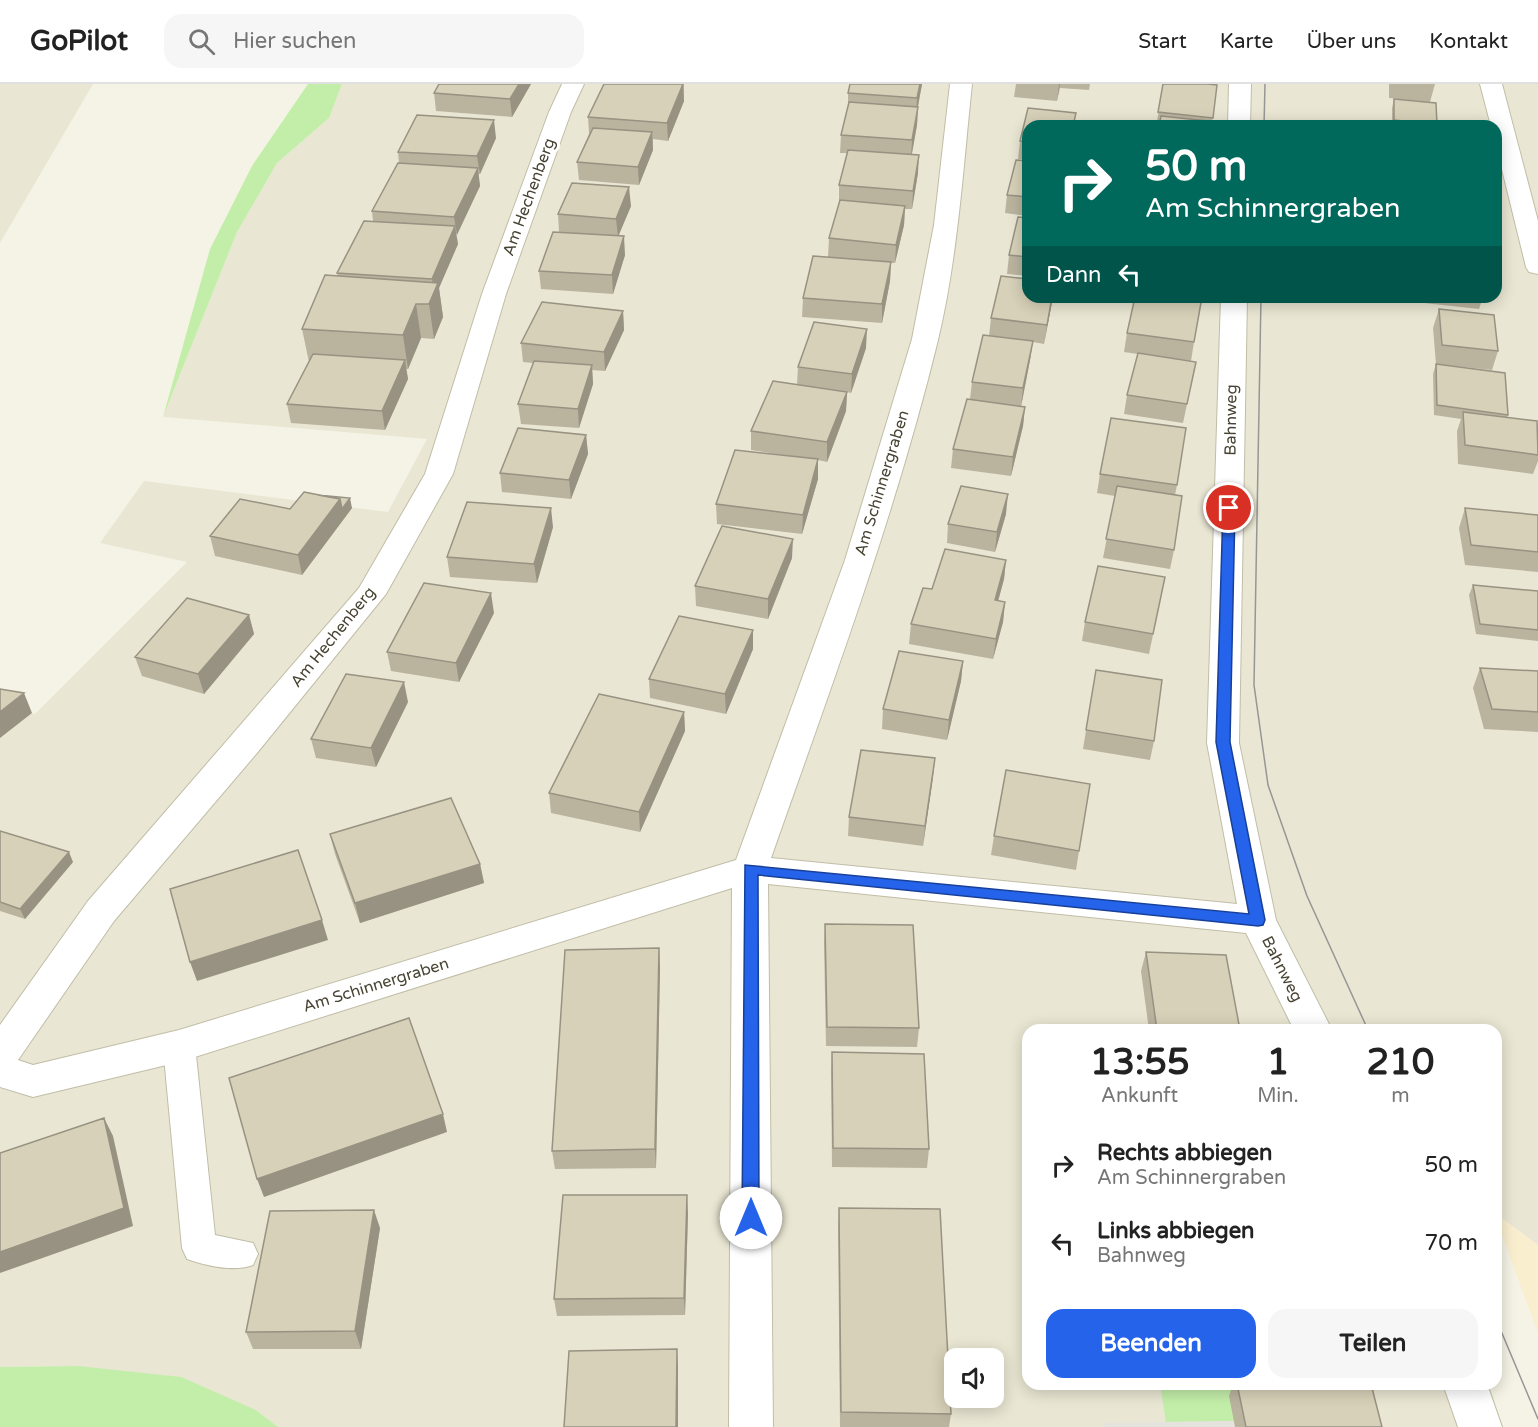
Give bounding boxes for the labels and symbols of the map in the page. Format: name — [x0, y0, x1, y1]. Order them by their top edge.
street label: Am Hechenberg — [498, 135, 560, 259]
street label: Bahnweg — [1220, 384, 1242, 456]
street label: Am Schinnergraben — [850, 408, 914, 558]
pin — [1203, 482, 1254, 533]
street label: Am Hechenberg — [286, 583, 380, 691]
street label: Bahnweg — [1257, 933, 1307, 1005]
street label: Am Schinnergraben — [301, 953, 451, 1017]
position arrow — [719, 1186, 783, 1250]

